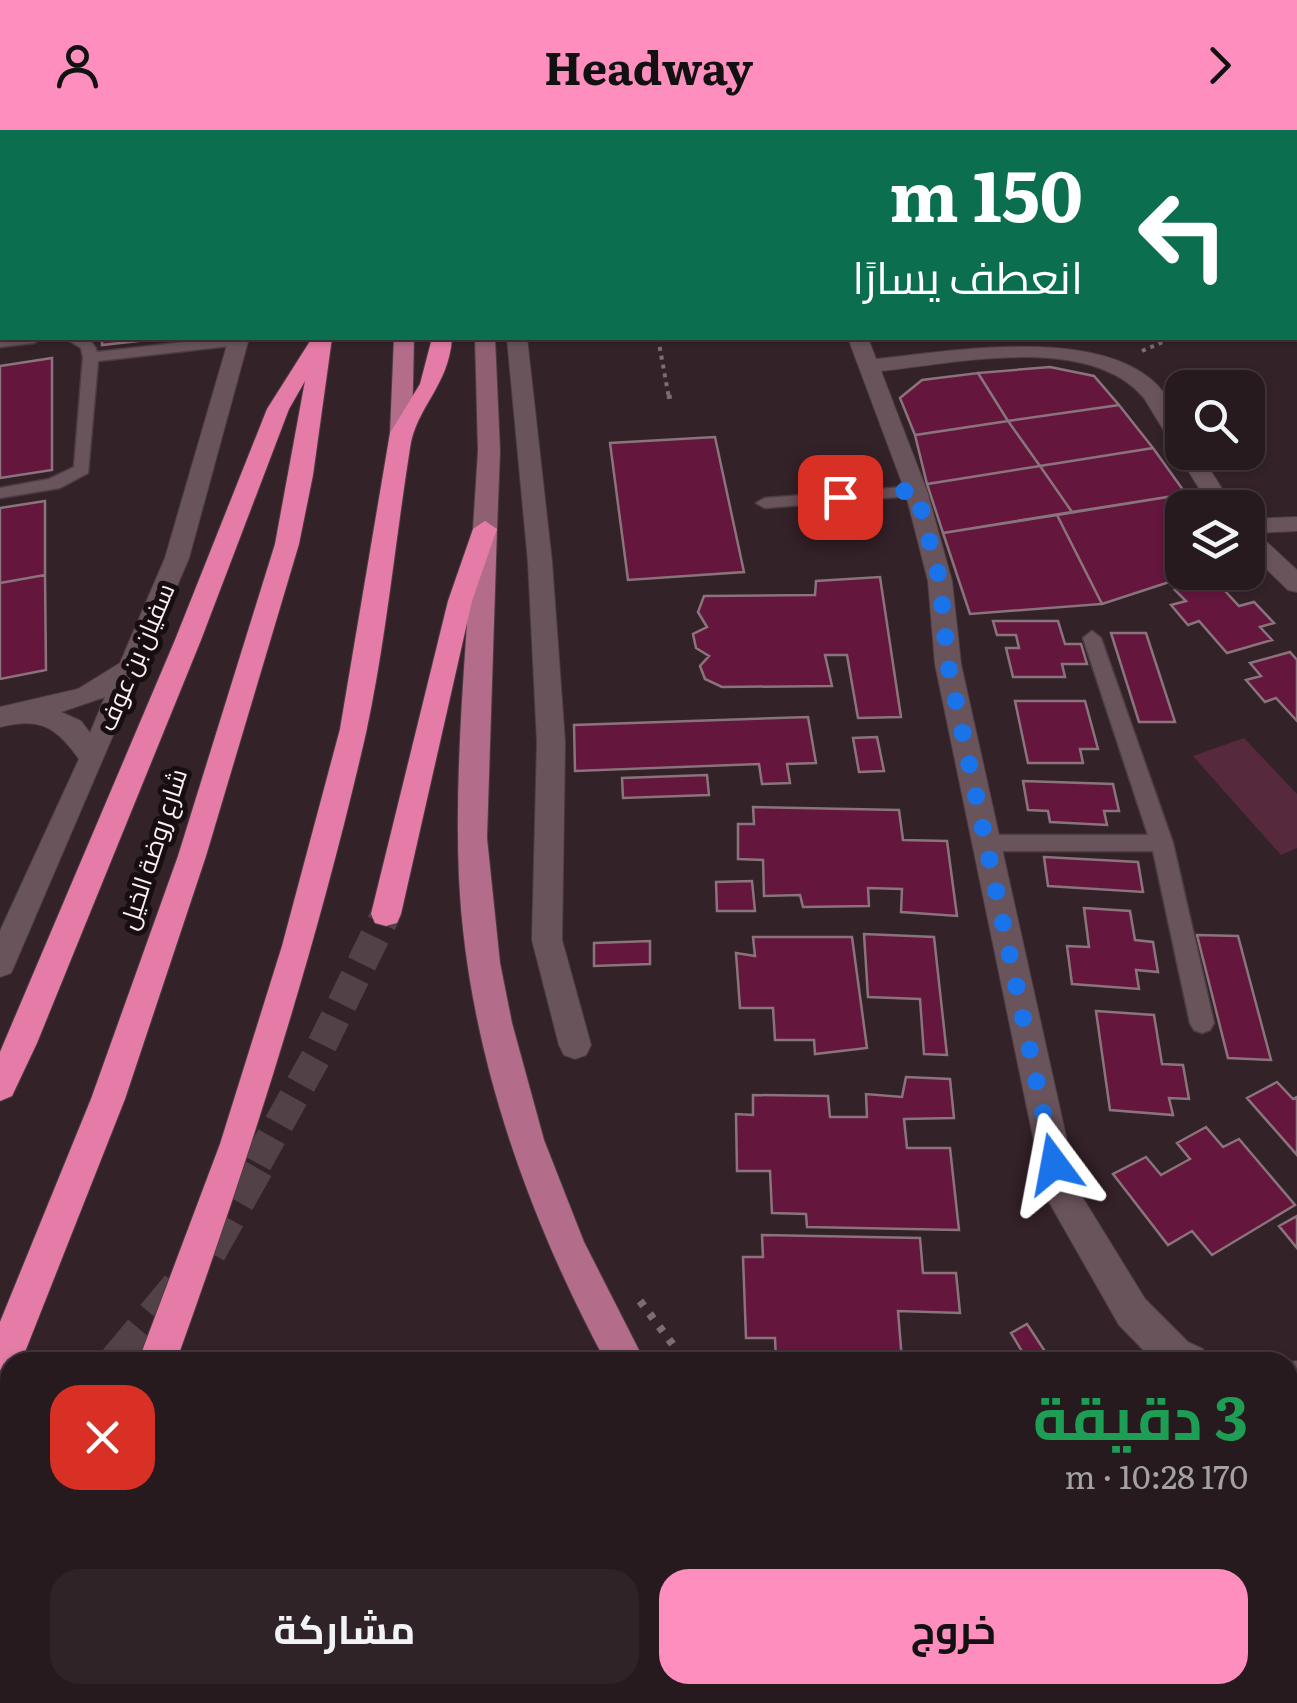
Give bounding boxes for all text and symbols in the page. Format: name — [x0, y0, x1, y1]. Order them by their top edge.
text: Headway — [544, 32, 753, 99]
icon: person — [50, 38, 105, 93]
icon: forward — [1192, 38, 1247, 93]
text: 150 m — [889, 140, 1083, 244]
icon: left — [1118, 170, 1248, 300]
text: انعطف يسارًا — [852, 241, 1083, 308]
map controls — [1165, 370, 1265, 590]
button: search — [1165, 370, 1265, 470]
pin — [798, 455, 883, 540]
icon: arrive — [813, 470, 868, 525]
button: layers — [1165, 490, 1265, 590]
street label: سفيان بن عوف — [87, 577, 182, 736]
street label: شارع روضة الخيل — [108, 763, 195, 934]
position arrow — [1002, 1112, 1106, 1216]
text: 3 دقيقة — [1033, 1369, 1248, 1458]
button: close — [50, 1385, 155, 1490]
text: 170 m · 10:28 — [1065, 1451, 1248, 1499]
button: مشاركة — [50, 1569, 639, 1684]
button: خروج — [659, 1569, 1248, 1684]

